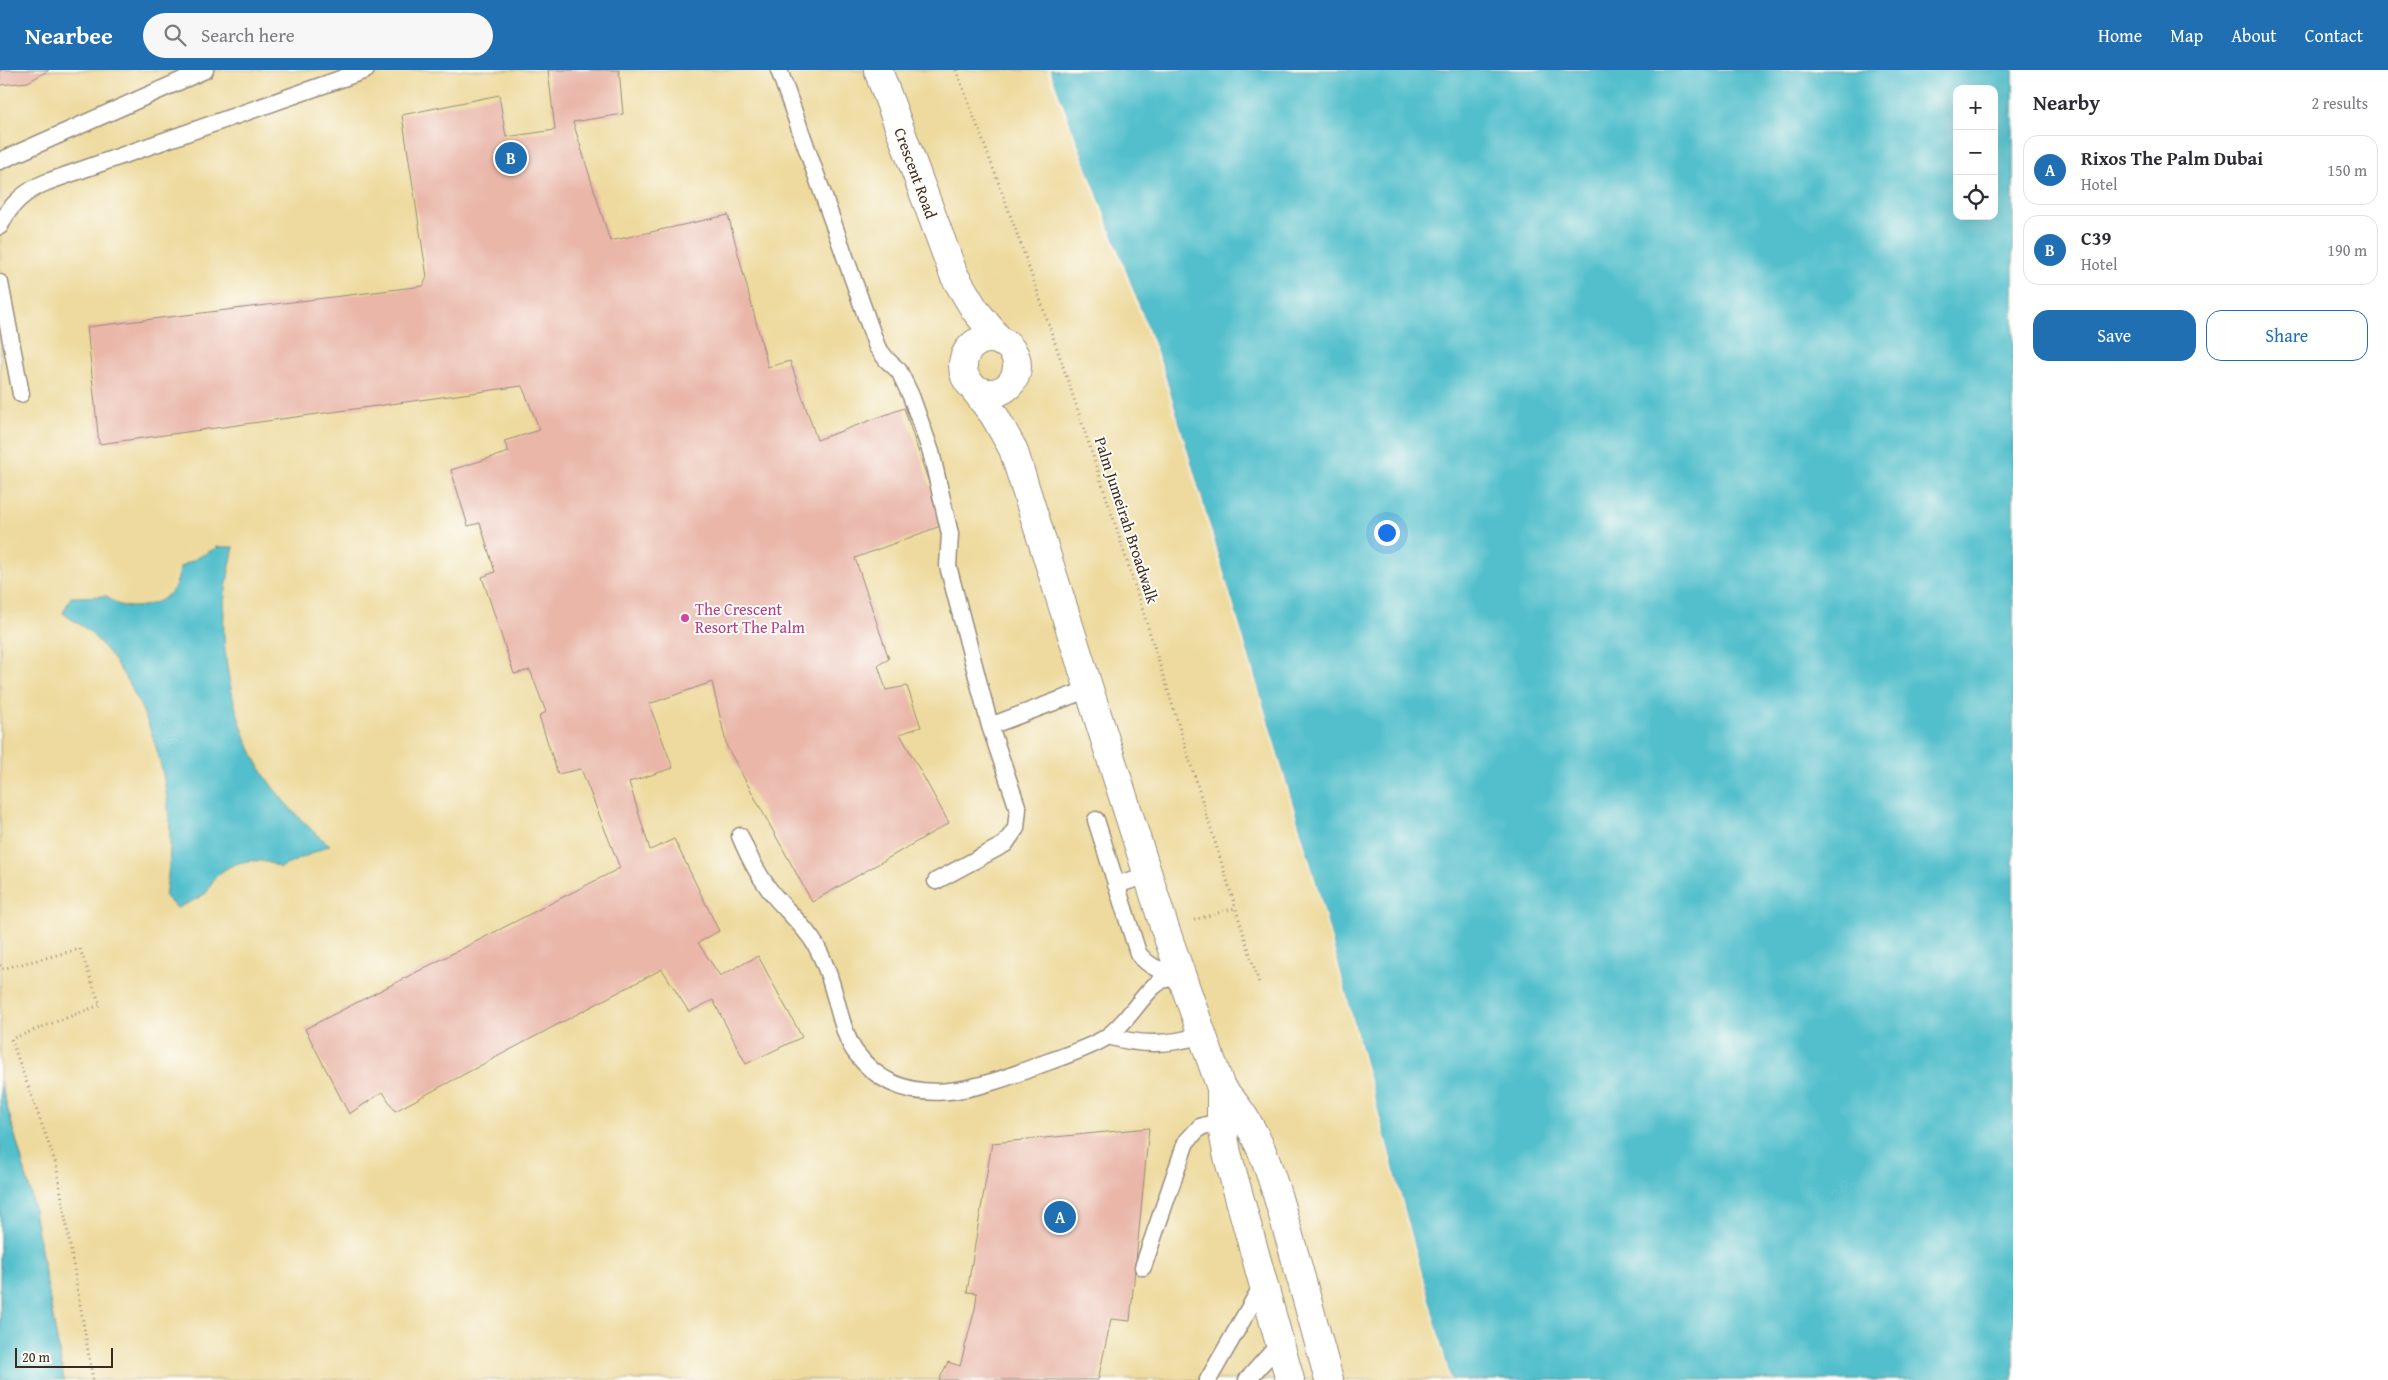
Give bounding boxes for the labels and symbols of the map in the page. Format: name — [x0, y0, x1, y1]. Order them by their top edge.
street label: Crescent Road — [888, 124, 944, 222]
pin: B — [495, 139, 527, 177]
street label: Palm Jumeirah Broadwalk — [1089, 434, 1165, 607]
your location — [1374, 520, 1400, 546]
place label: The Crescent Resort The Palm — [695, 597, 805, 639]
marker: The Crescent Resort The Palm — [679, 612, 691, 624]
pin: A — [1044, 1198, 1076, 1236]
scale bar — [15, 1345, 112, 1368]

